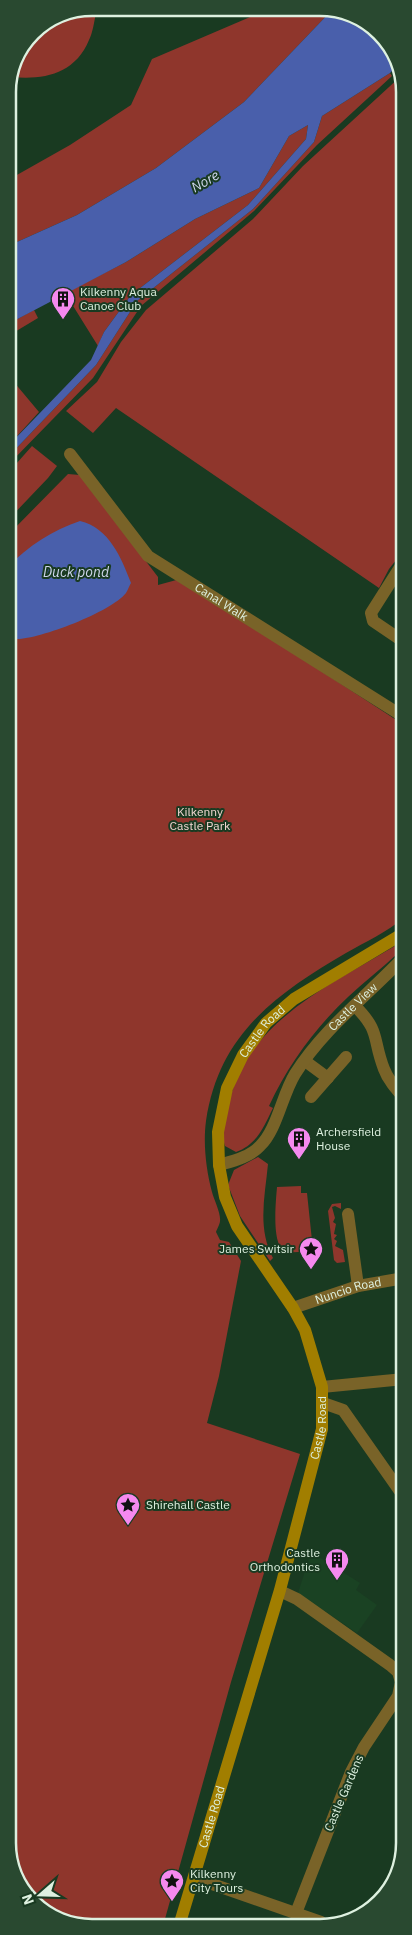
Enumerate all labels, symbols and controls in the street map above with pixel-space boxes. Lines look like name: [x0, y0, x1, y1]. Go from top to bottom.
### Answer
water label: Nore: [188, 166, 222, 196]
place label: Kilkenny Aqua Canoe Club: [80, 284, 157, 313]
building icon: Kilkenny Aqua Canoe Club: [50, 286, 76, 320]
water label: Duck pond: [43, 563, 110, 581]
street label: Canal Walk: [192, 579, 251, 624]
park label: Kilkenny Castle Park: [170, 804, 231, 833]
street label: Castle View: [325, 979, 380, 1034]
street label: Castle Road: [235, 1002, 288, 1060]
place label: Archersfield House: [316, 1124, 381, 1153]
building icon: Archersfield House: [286, 1126, 312, 1160]
place icon: James Switsir: [298, 1236, 324, 1270]
place label: James Switsir: [219, 1241, 295, 1256]
street label: Nuncio Road: [313, 1274, 382, 1307]
street label: Castle Road: [306, 1396, 329, 1461]
place icon: Shirehall Castle: [115, 1492, 141, 1526]
place label: Shirehall Castle: [146, 1497, 230, 1512]
place label: Castle Orthodontics: [250, 1545, 320, 1574]
building icon: Castle Orthodontics: [324, 1547, 350, 1581]
street label: Castle Gardens: [321, 1752, 366, 1833]
street label: Castle Road: [195, 1784, 228, 1850]
place label: Kilkenny City Tours: [190, 1866, 244, 1895]
place icon: Kilkenny City Tours: [159, 1868, 185, 1902]
north arrow: [15, 1870, 65, 1920]
text: N: [18, 1892, 38, 1907]

